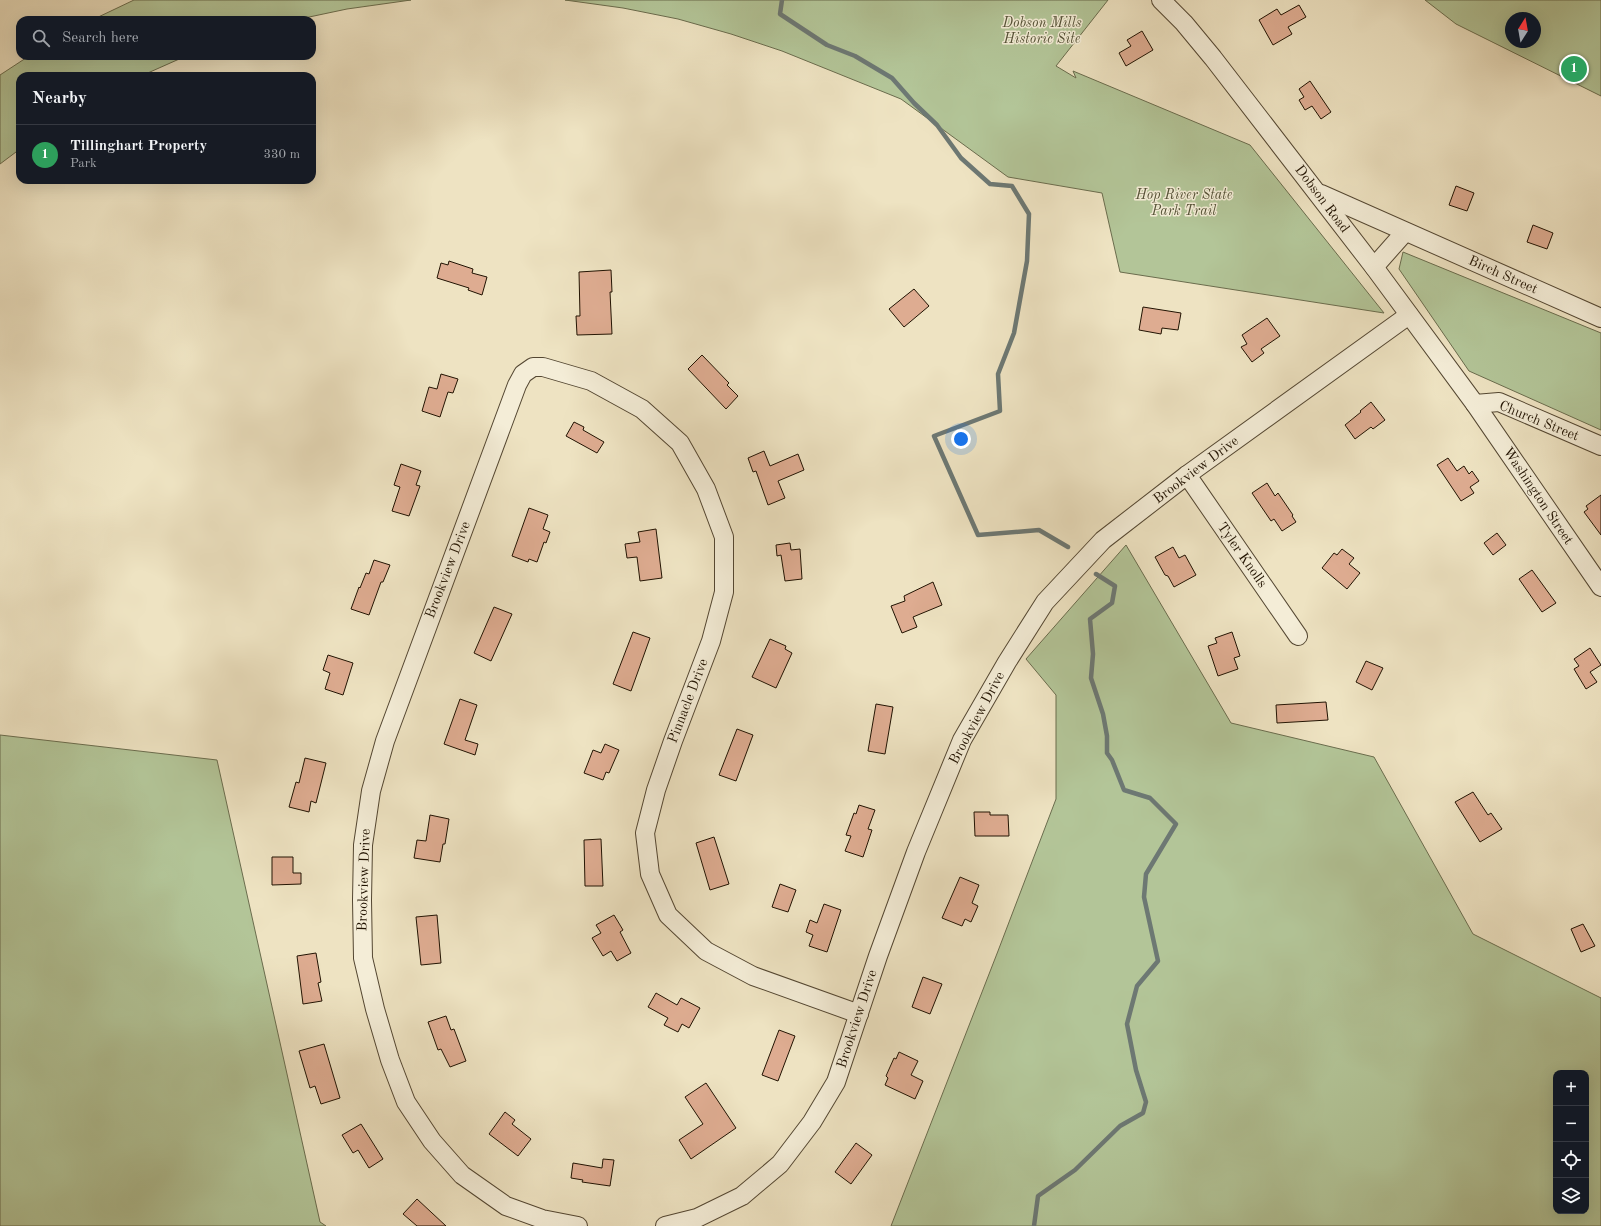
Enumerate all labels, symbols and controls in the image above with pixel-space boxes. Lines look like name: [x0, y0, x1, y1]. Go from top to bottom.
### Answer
north arrow: [1505, 12, 1541, 48]
search box: [16, 16, 316, 60]
park label: Dobson Mills Historic Site: [1001, 16, 1082, 46]
icon: search: [30, 27, 52, 49]
text: Search here: [62, 31, 139, 46]
pin: 1: [1561, 54, 1587, 84]
text: Nearby: [32, 90, 87, 107]
text: Tillinghart Property: [70, 139, 207, 154]
text: 1: [41, 148, 49, 161]
text: 330 m: [263, 148, 300, 161]
text: Park: [70, 157, 97, 170]
street label: Dobson Road: [1292, 163, 1352, 235]
park label: Hop River State Park Trail: [1134, 188, 1233, 218]
street label: Birch Street: [1466, 254, 1540, 296]
street label: Church Street: [1497, 399, 1581, 443]
your location: [951, 429, 971, 449]
street label: Brookview Drive: [1151, 434, 1241, 506]
street label: Washington Street: [1500, 445, 1576, 547]
street label: Brookview Drive: [423, 520, 473, 620]
street label: Tyler Knolls: [1214, 520, 1270, 590]
street label: Pinnacle Drive: [665, 657, 711, 745]
street label: Brookview Drive: [947, 669, 1007, 767]
street label: Brookview Drive: [355, 828, 373, 932]
street label: Brookview Drive: [834, 968, 880, 1070]
map controls: [1553, 1070, 1589, 1214]
button: +: [1553, 1070, 1589, 1106]
button: −: [1553, 1106, 1589, 1142]
button: locate: [1553, 1142, 1589, 1178]
button: layers: [1553, 1178, 1589, 1214]

